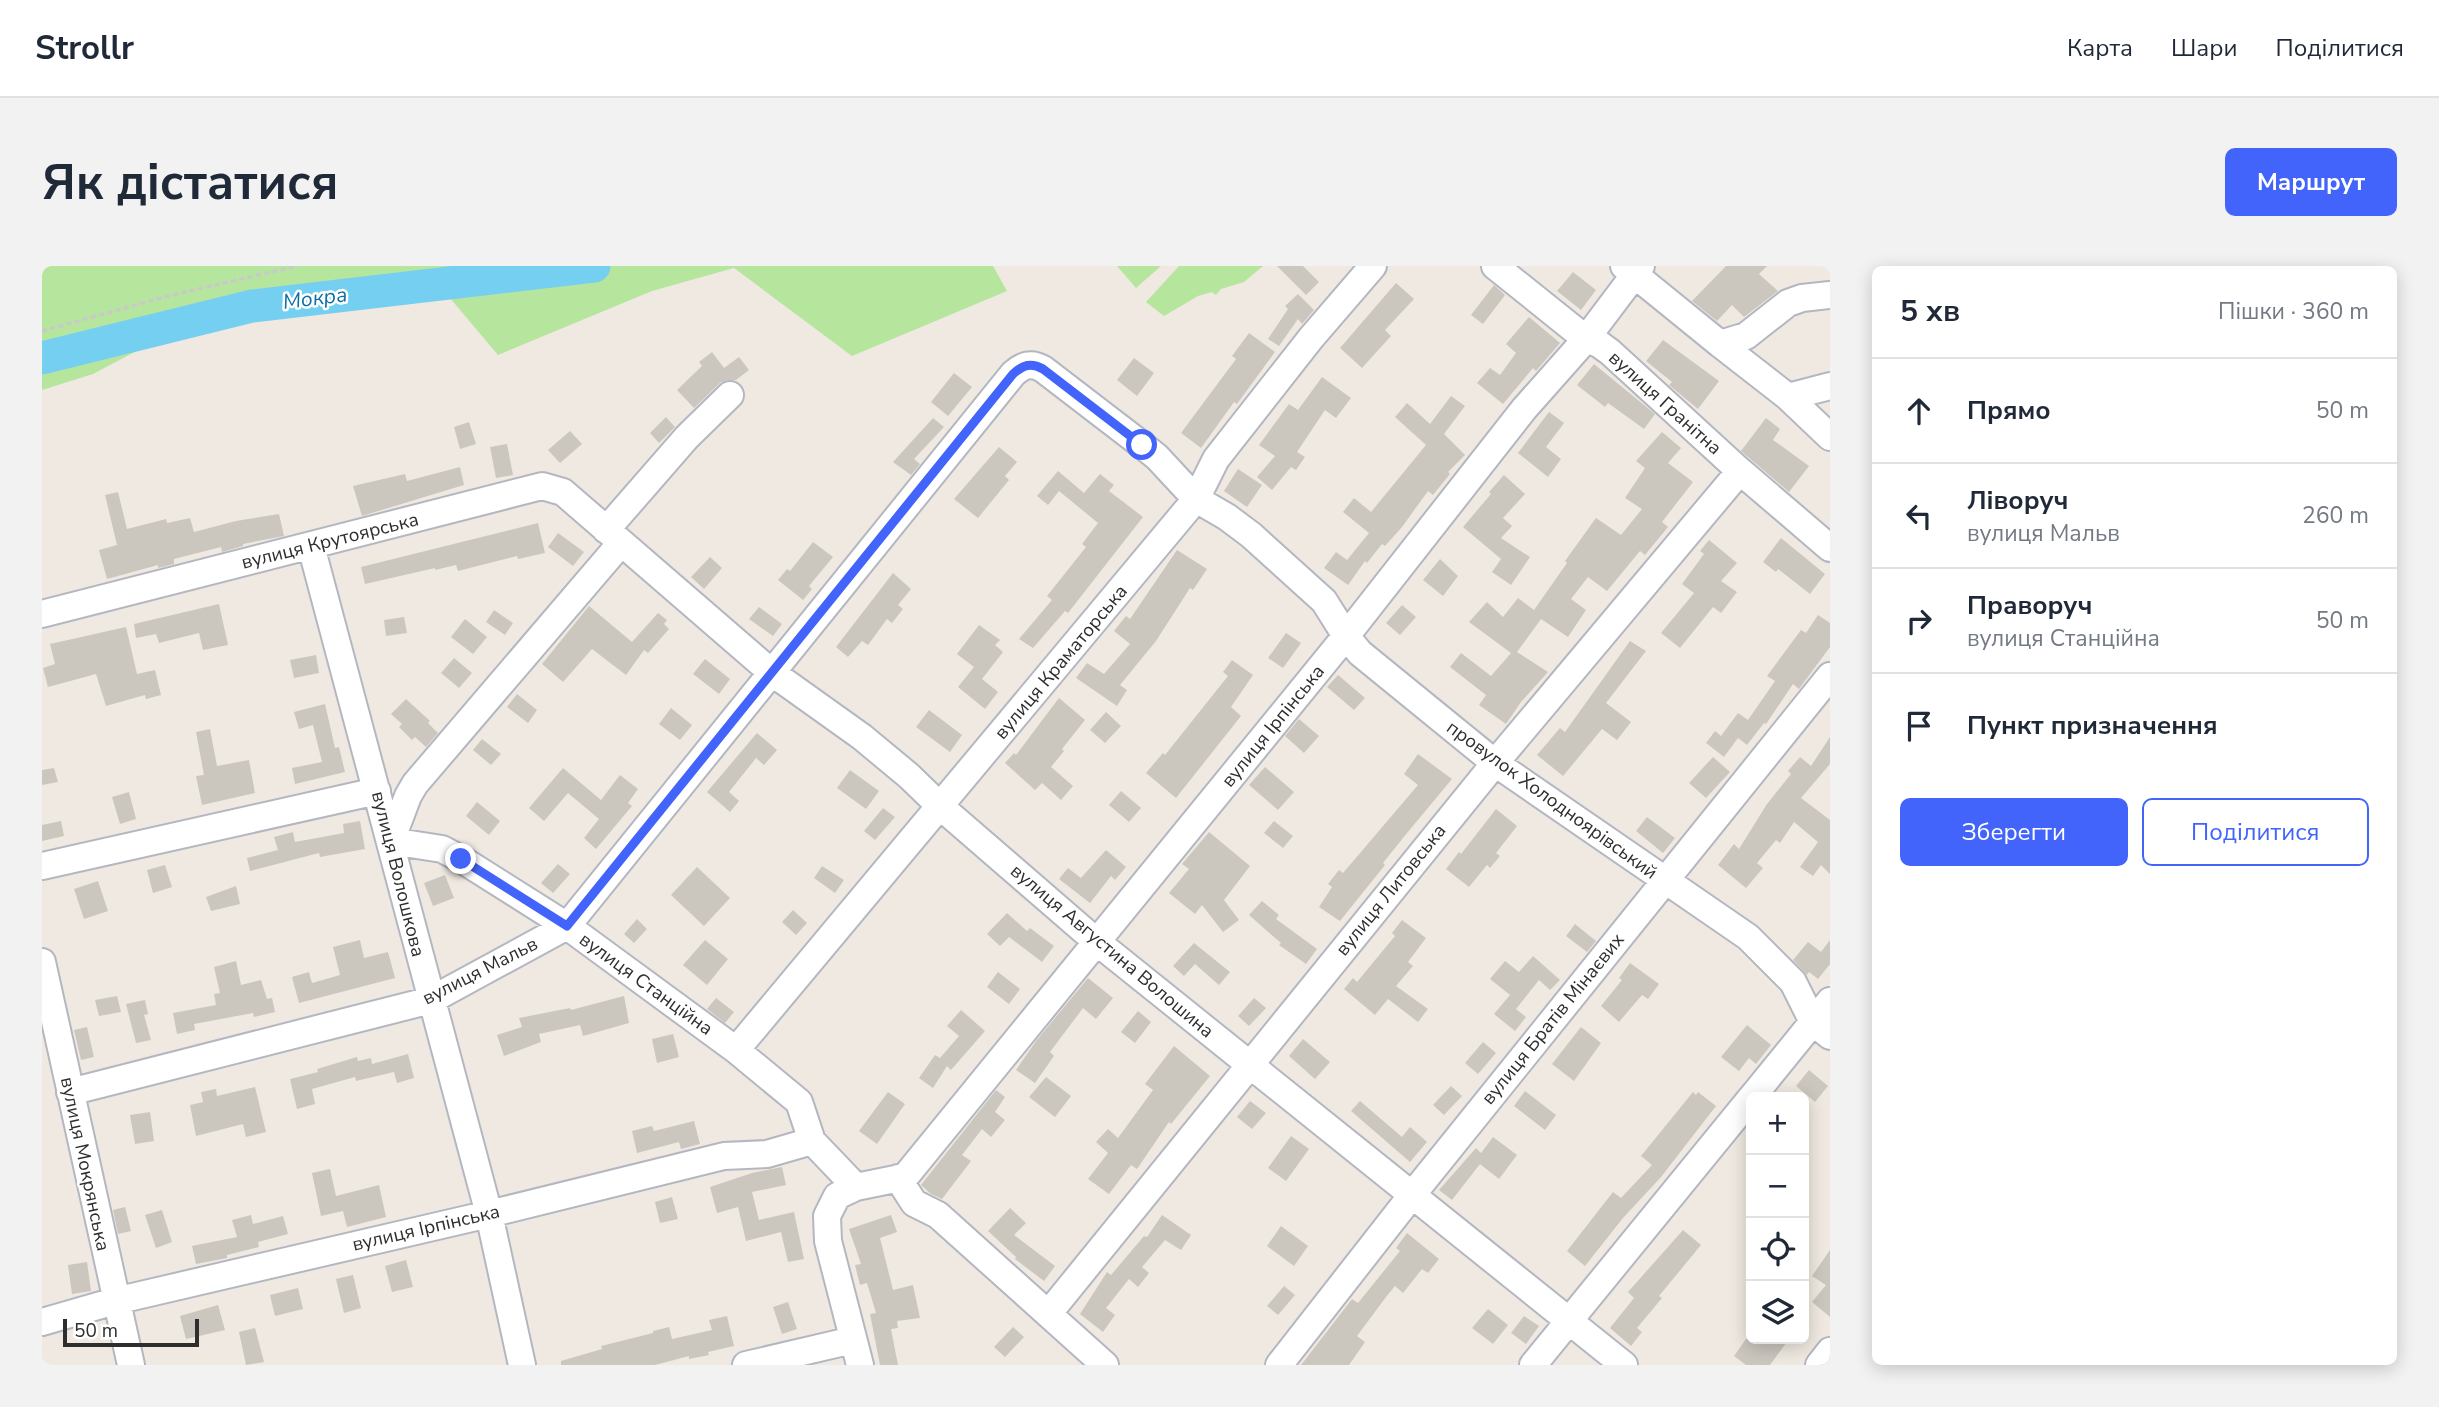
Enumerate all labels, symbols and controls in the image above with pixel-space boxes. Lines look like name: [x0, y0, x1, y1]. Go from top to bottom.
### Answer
text: Strollr: [35, 26, 134, 71]
text: Карта: [2067, 32, 2133, 64]
text: Шари: [2171, 32, 2238, 64]
text: Поділитися: [2276, 32, 2404, 64]
button: Маршрут: [2225, 148, 2397, 216]
text: Як дістатися: [42, 149, 338, 216]
water label: Мокра: [281, 280, 349, 316]
text: 5 хв: [1900, 291, 1960, 332]
text: Пішки · 360 m: [2218, 296, 2369, 327]
street label: вулиця Гранітна: [1603, 345, 1727, 461]
icon: ahead: [1900, 392, 1938, 430]
text: Прямо: [1967, 393, 2051, 428]
text: 50 m: [2316, 395, 2369, 426]
route start: [1126, 429, 1157, 460]
text: Ліворуч: [1967, 483, 2068, 518]
icon: left: [1900, 497, 1938, 535]
text: 260 m: [2302, 500, 2369, 531]
street label: вулиця Крутоярська: [239, 506, 421, 576]
text: вулиця Мальв: [1967, 518, 2120, 549]
street label: вулиця Краматорська: [989, 579, 1133, 745]
text: Праворуч: [1967, 588, 2092, 623]
icon: right: [1900, 602, 1938, 640]
text: 50 m: [2316, 605, 2369, 636]
text: вулиця Станційна: [1967, 623, 2160, 654]
street label: вулиця Ірпінська: [1215, 659, 1331, 793]
icon: arrive: [1900, 707, 1938, 745]
text: Пункт призначення: [1967, 708, 2218, 743]
street label: провулок Холодноярівський: [1441, 715, 1663, 885]
street label: вулиця Волошкова: [365, 788, 431, 960]
button: Зберегти: [1900, 798, 2128, 866]
button: Поділитися: [2142, 798, 2369, 866]
street label: вулиця Литовська: [1330, 819, 1452, 961]
route end: [445, 843, 476, 874]
street label: вулиця Августина Волошина: [1005, 858, 1219, 1044]
street label: вулиця Станційна: [574, 927, 718, 1041]
street label: вулиця Братів Мінаєвих: [1476, 928, 1630, 1110]
street label: вулиця Мальв: [418, 931, 542, 1011]
street label: вулиця Мокрянська: [54, 1075, 116, 1253]
map controls: [1746, 1092, 1809, 1344]
button: +: [1746, 1092, 1809, 1155]
button: −: [1746, 1155, 1809, 1218]
street label: вулиця Ірпінська: [350, 1198, 502, 1258]
button: locate: [1746, 1218, 1809, 1281]
button: layers: [1746, 1281, 1809, 1344]
scale bar: [63, 1316, 200, 1348]
text: 50 m: [74, 1318, 118, 1344]

